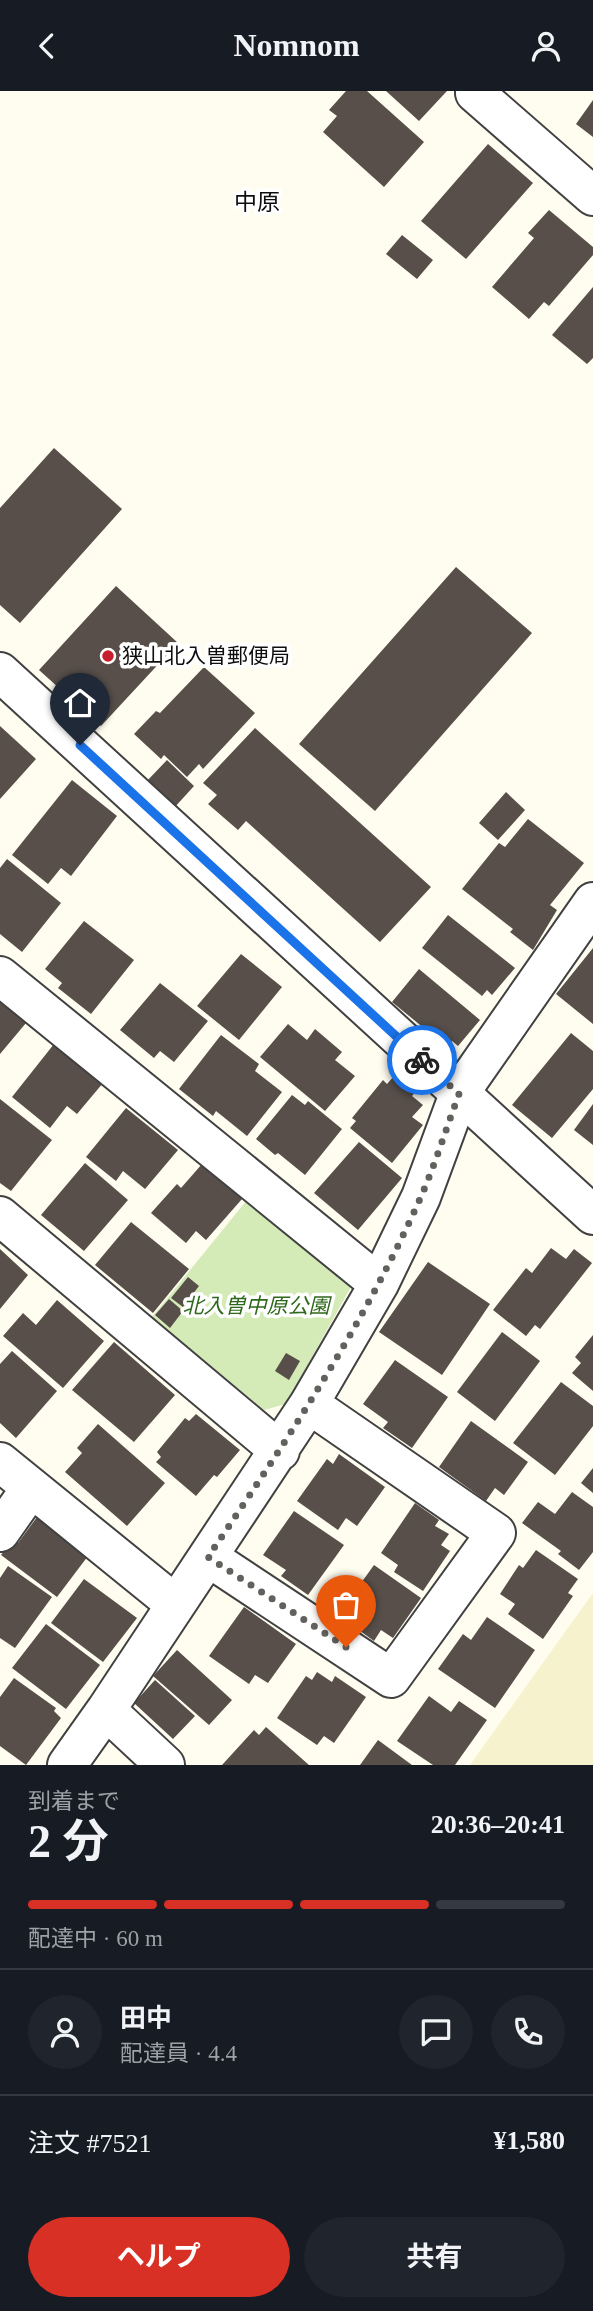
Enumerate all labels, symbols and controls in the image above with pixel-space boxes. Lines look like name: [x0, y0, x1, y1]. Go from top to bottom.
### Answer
icon: back: [28, 27, 66, 65]
text: Nomnom: [233, 27, 360, 63]
icon: person: [527, 27, 565, 65]
district label: 中原: [234, 190, 280, 215]
place label: 狭山北入曽郵便局: [122, 644, 290, 668]
marker: 狭山北入曽郵便局: [100, 648, 116, 664]
pin: [50, 673, 110, 745]
icon: home: [61, 684, 99, 722]
courier: [387, 1025, 457, 1095]
icon: bike: [403, 1041, 441, 1079]
park label: 北入曽中原公園: [183, 1294, 332, 1318]
pin: [316, 1575, 376, 1647]
icon: bag: [327, 1586, 365, 1624]
text: 到着まで: [28, 1789, 120, 1814]
text: 20:36–20:41: [431, 1810, 565, 1839]
text: 2 分: [28, 1816, 109, 1867]
text: 配達中 · 60 m: [28, 1926, 163, 1951]
button: person: [28, 1995, 102, 2069]
button: chat: [399, 1995, 473, 2069]
button: phone: [491, 1995, 565, 2069]
text: 田中: [120, 2004, 172, 2033]
text: 配達員 · 4.4: [120, 2041, 237, 2066]
text: ¥1,580: [494, 2126, 565, 2155]
text: 注文 #7521: [28, 2129, 152, 2158]
button: ヘルプ: [28, 2217, 290, 2297]
button: 共有: [304, 2217, 565, 2297]

